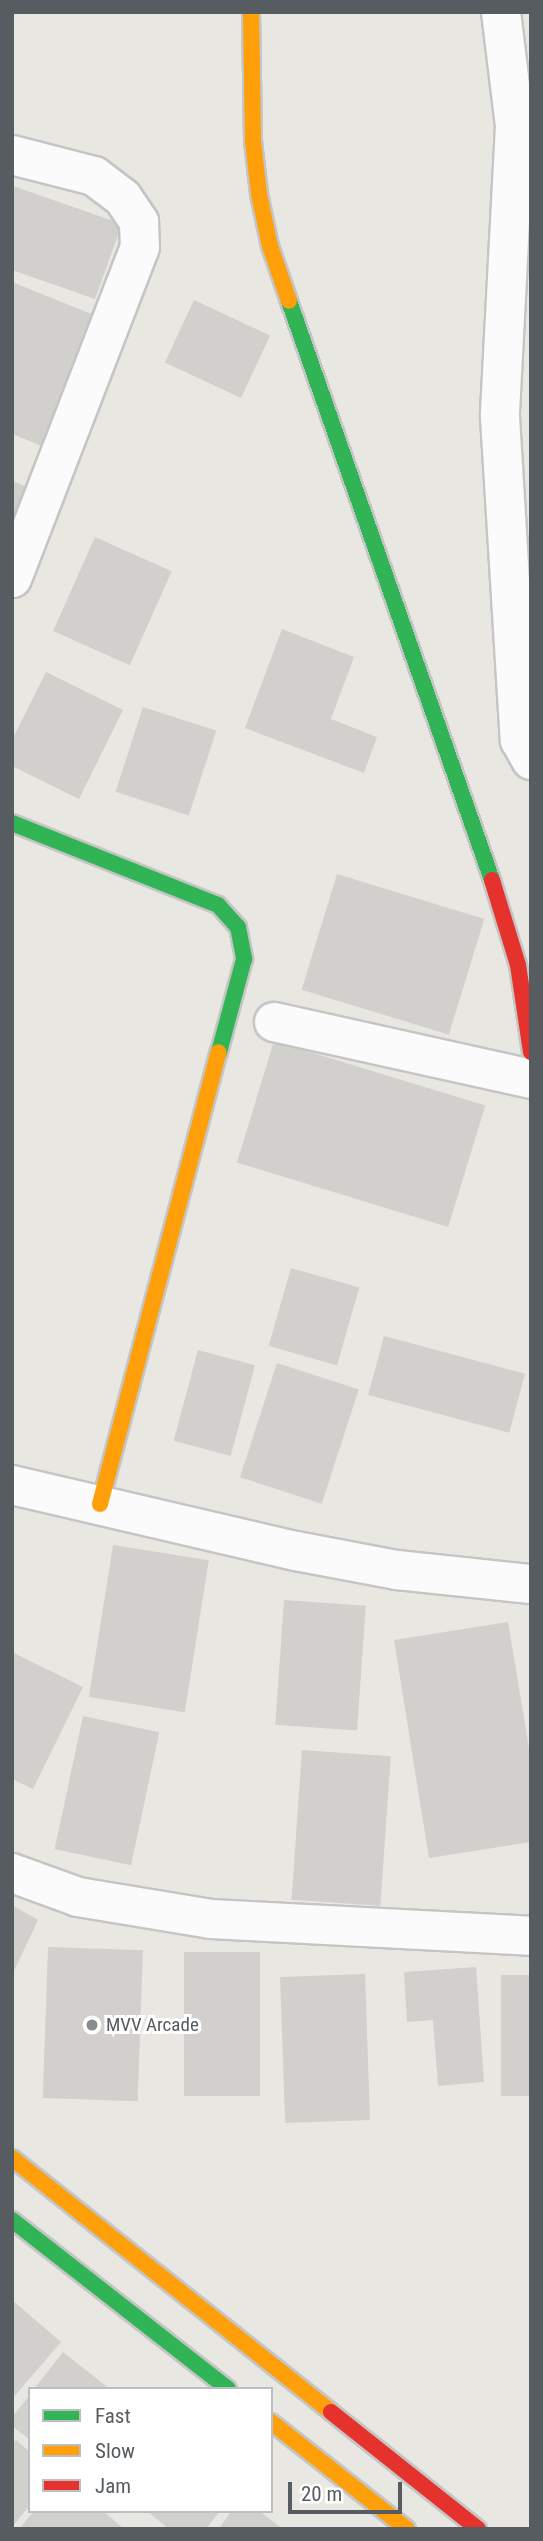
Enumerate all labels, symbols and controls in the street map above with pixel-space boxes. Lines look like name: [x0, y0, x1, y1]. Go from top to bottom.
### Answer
place label: MVV Arcade: [106, 2014, 199, 2036]
marker: MVV Arcade: [84, 2017, 100, 2033]
legend: [28, 2387, 273, 2513]
text: Fast: [95, 2404, 131, 2428]
text: Slow: [95, 2439, 135, 2463]
scale bar: [291, 2468, 405, 2512]
text: Jam: [95, 2474, 131, 2498]
text: 20 m: [301, 2482, 342, 2506]

